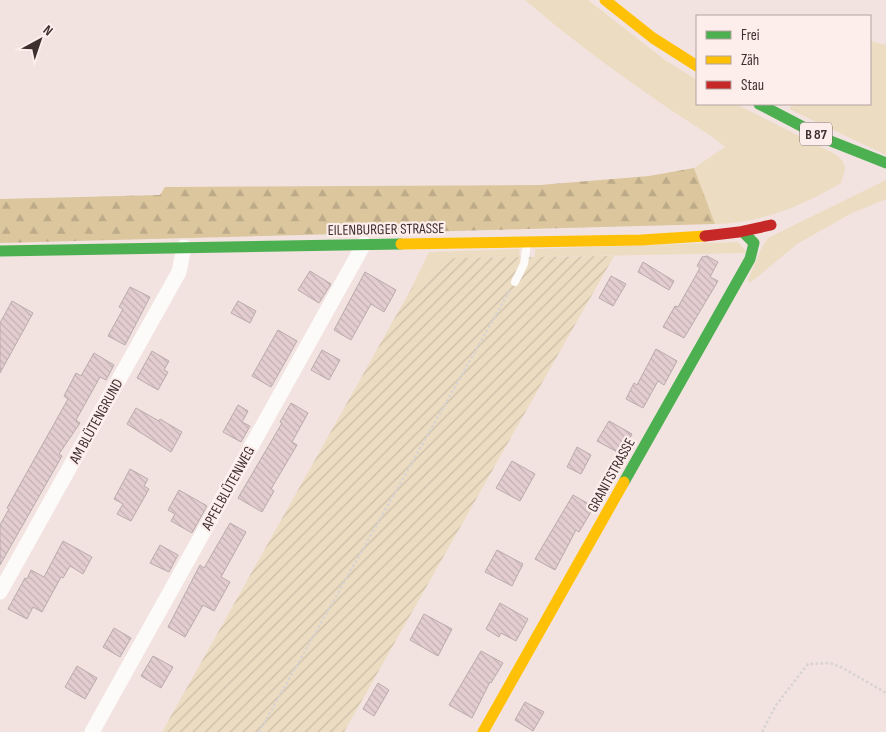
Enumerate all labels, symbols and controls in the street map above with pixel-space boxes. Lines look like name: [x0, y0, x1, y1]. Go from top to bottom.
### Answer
north arrow: [15, 15, 65, 65]
legend: [696, 15, 871, 105]
text: N: [40, 22, 56, 39]
text: Frei: [741, 26, 760, 45]
text: Zäh: [741, 51, 759, 70]
text: Stau: [741, 76, 764, 95]
road number: B 87: [800, 122, 832, 146]
street label: EILENBURGER STRASSE: [327, 219, 445, 240]
street label: AM BLÜTENGRUND: [65, 376, 128, 468]
street label: GRANITSTRASSE: [583, 435, 640, 516]
street label: APFELBLÜTENWEG: [197, 443, 259, 534]

